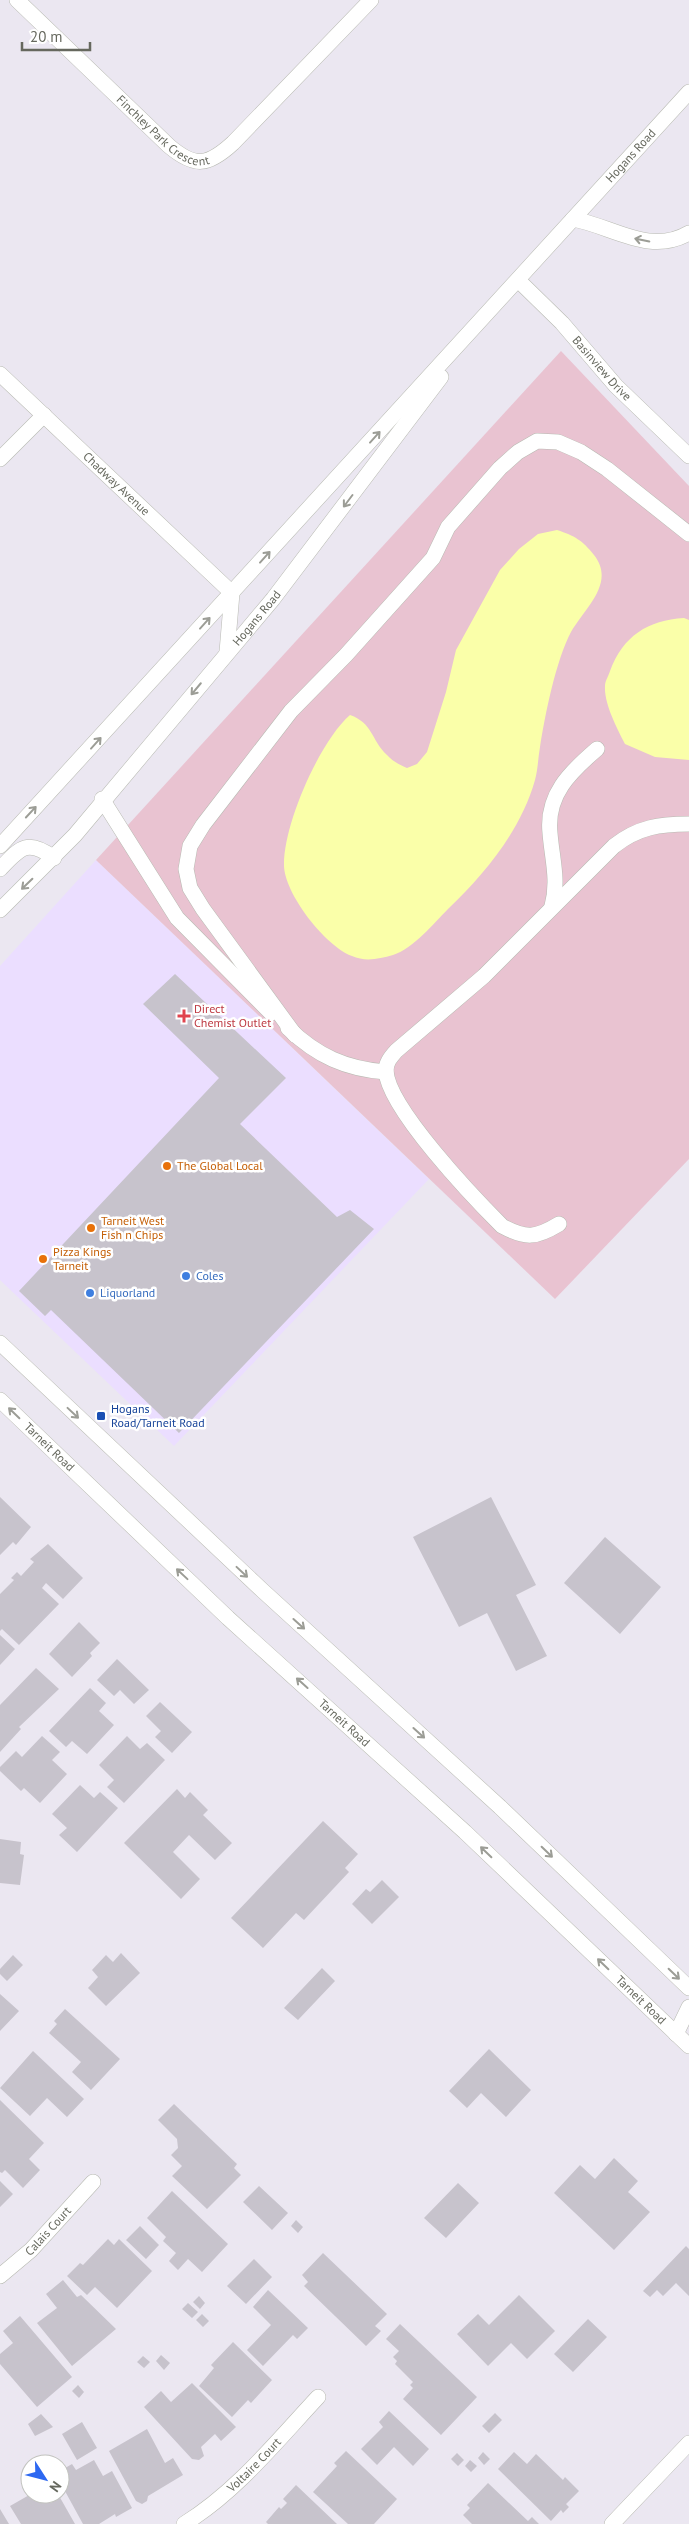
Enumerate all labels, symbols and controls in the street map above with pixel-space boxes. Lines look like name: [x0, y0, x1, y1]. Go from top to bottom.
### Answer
scale bar: [22, 20, 90, 52]
text: 20 m: [30, 27, 63, 46]
street label: Finchley Park Crescent: [114, 92, 211, 169]
street label: Hogans Road: [602, 126, 659, 185]
one-way arrow: [635, 235, 651, 244]
street label: Basinview Drive: [570, 333, 635, 404]
one-way arrow: [369, 431, 381, 444]
street label: Chadway Avenue: [80, 448, 153, 518]
one-way arrow: [342, 494, 353, 507]
one-way arrow: [259, 551, 271, 564]
street label: Hogans Road: [229, 587, 284, 648]
one-way arrow: [199, 616, 211, 629]
one-way arrow: [190, 682, 201, 695]
one-way arrow: [90, 736, 102, 749]
one-way arrow: [25, 806, 37, 819]
one-way arrow: [21, 878, 33, 890]
place label: Direct Chemist Outlet: [194, 1001, 271, 1030]
marker: Direct Chemist Outlet: [178, 1010, 190, 1022]
place label: The Global Local: [177, 1158, 263, 1173]
marker: The Global Local: [161, 1160, 173, 1172]
place label: Tarneit West Fish n Chips: [101, 1213, 164, 1242]
marker: Tarneit West Fish n Chips: [85, 1222, 97, 1234]
place label: Pizza Kings Tarneit: [53, 1244, 111, 1273]
marker: Pizza Kings Tarneit: [37, 1253, 49, 1265]
place label: Coles: [196, 1268, 224, 1283]
marker: Coles: [180, 1270, 192, 1282]
place label: Liquorland: [100, 1285, 155, 1300]
marker: Liquorland: [84, 1287, 96, 1299]
place label: Hogans Road/Tarneit Road: [111, 1401, 205, 1430]
one-way arrow: [7, 1407, 20, 1419]
one-way arrow: [67, 1407, 80, 1419]
marker: Hogans Road/Tarneit Road: [95, 1410, 107, 1422]
street label: Tarneit Road: [21, 1419, 78, 1474]
one-way arrow: [236, 1566, 249, 1578]
one-way arrow: [175, 1568, 188, 1580]
one-way arrow: [292, 1618, 305, 1630]
one-way arrow: [295, 1678, 308, 1689]
street label: Tarneit Road: [316, 1696, 373, 1750]
one-way arrow: [413, 1727, 425, 1739]
one-way arrow: [479, 1846, 492, 1858]
one-way arrow: [541, 1846, 554, 1858]
one-way arrow: [597, 1958, 610, 1970]
one-way arrow: [667, 1968, 680, 1980]
street label: Tarneit Road: [613, 1972, 670, 2027]
street label: Calais Court: [22, 2203, 74, 2259]
street label: Voltaire Court: [223, 2434, 284, 2496]
north arrow: [20, 2454, 70, 2504]
text: N: [46, 2478, 66, 2496]

